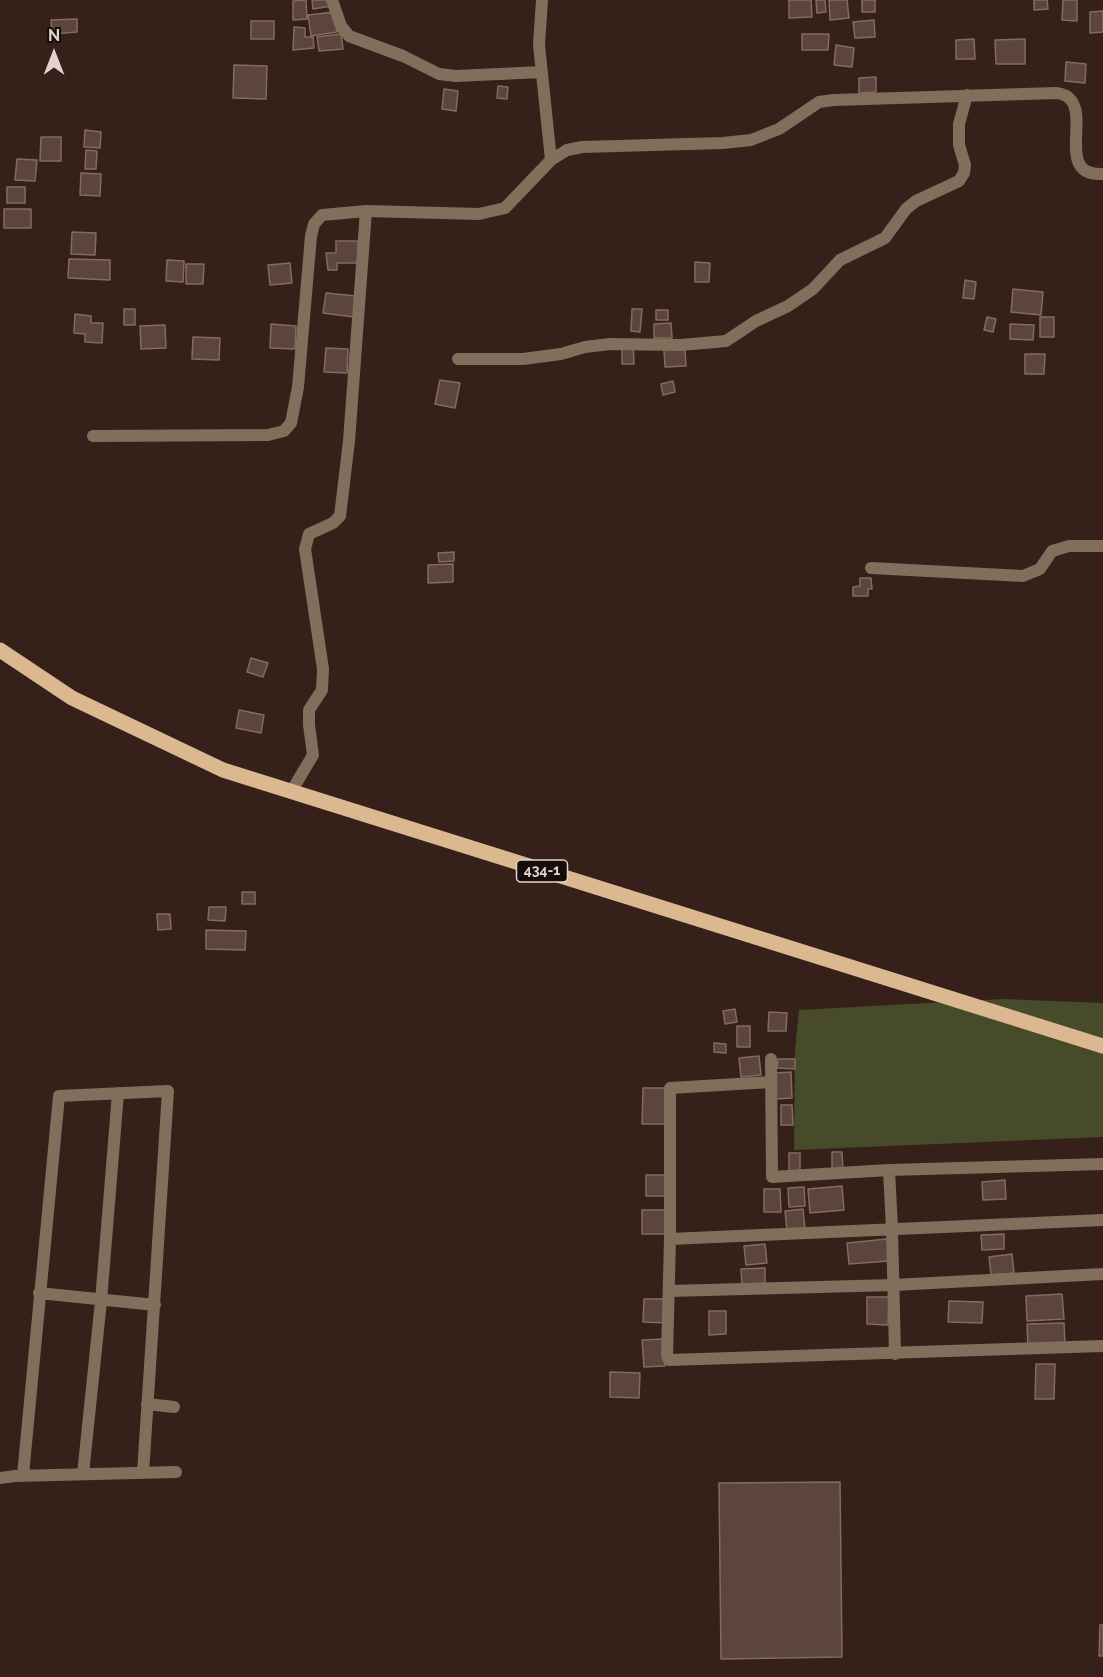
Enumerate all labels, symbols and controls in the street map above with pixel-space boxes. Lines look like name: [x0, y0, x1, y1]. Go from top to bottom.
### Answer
north arrow: [24, 24, 84, 84]
text: N: [48, 26, 60, 45]
road number: 434-1: [516, 860, 568, 882]

